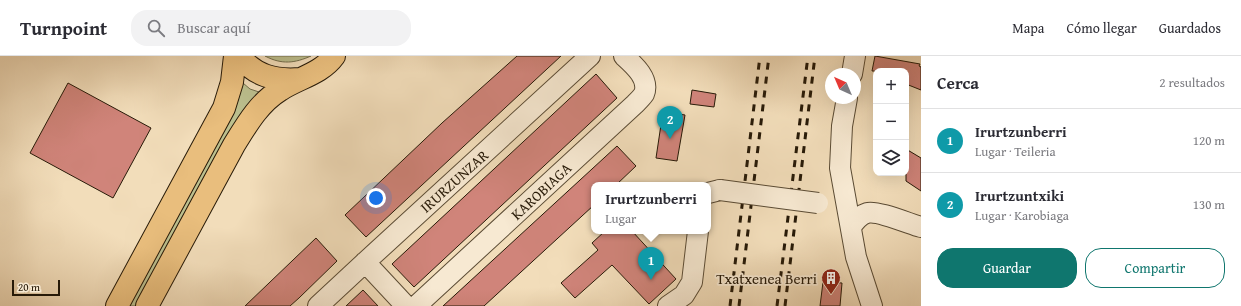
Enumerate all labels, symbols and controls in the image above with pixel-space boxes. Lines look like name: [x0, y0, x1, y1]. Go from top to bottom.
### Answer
search box: [131, 10, 411, 46]
text: Turnpoint: [20, 14, 107, 42]
icon: search: [145, 17, 167, 39]
text: Buscar aquí: [177, 17, 250, 38]
text: Mapa: [1012, 18, 1044, 38]
text: Cómo llegar: [1066, 18, 1137, 38]
text: Guardados: [1159, 18, 1221, 38]
north arrow: [825, 68, 861, 104]
map controls: [873, 68, 909, 176]
button: +: [873, 68, 909, 104]
text: Cerca: [937, 70, 979, 95]
text: 2 resultados: [1159, 73, 1225, 92]
button: −: [873, 104, 909, 140]
pin: 2: [657, 106, 683, 139]
text: Irurtzunberri: [975, 121, 1067, 142]
text: 1: [947, 131, 953, 150]
text: 120 m: [1193, 131, 1225, 150]
button: layers: [873, 140, 909, 176]
text: Lugar · Teileria: [975, 142, 1056, 161]
street label: IRURZUNZAR: [415, 144, 493, 217]
street label: KAROBIAGA: [506, 158, 576, 224]
popup: [591, 182, 711, 234]
text: Irurtzuntxiki: [975, 185, 1064, 206]
your location: [366, 188, 386, 208]
text: Irurtzunberri: [605, 188, 697, 209]
text: 2: [947, 195, 953, 214]
text: 130 m: [1193, 195, 1225, 214]
text: Lugar · Karobiaga: [975, 206, 1069, 225]
text: Lugar: [605, 209, 636, 228]
pin: 1: [638, 247, 664, 280]
button: Guardar: [937, 248, 1077, 288]
button: Compartir: [1085, 248, 1225, 288]
building icon: Txatxenea Berri: [820, 267, 842, 295]
place label: Txatxenea Berri: [716, 268, 817, 289]
scale bar: [12, 278, 60, 297]
text: 20 m: [18, 279, 40, 295]

